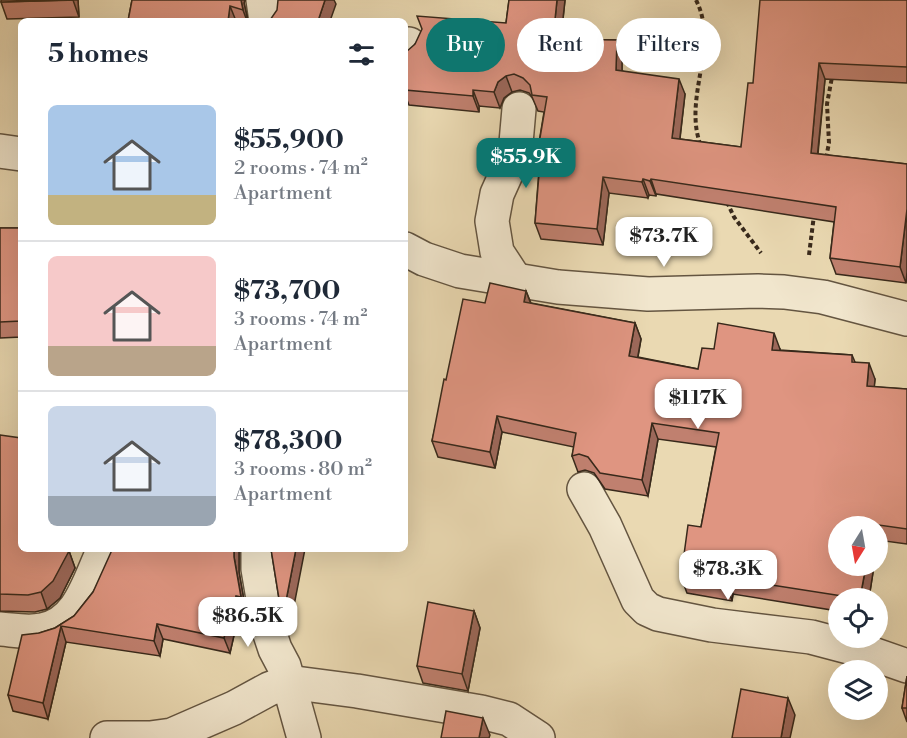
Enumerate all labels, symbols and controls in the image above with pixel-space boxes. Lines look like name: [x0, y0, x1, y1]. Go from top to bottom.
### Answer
chip: Buy: [426, 18, 505, 72]
chip: Rent: [517, 18, 604, 72]
chip: Filters: [616, 18, 721, 72]
text: 5 homes: [48, 38, 148, 70]
icon: filters: [345, 38, 378, 71]
text: $55,900: [234, 124, 344, 156]
icon: home: [96, 129, 168, 201]
pin: $55.9K: [477, 138, 575, 189]
text: $55.9K: [491, 145, 561, 170]
text: 2 rooms · 74 m²: [234, 156, 368, 181]
text: Apartment: [234, 181, 332, 206]
pin: $73.7K: [615, 217, 713, 268]
text: $73.7K: [630, 224, 698, 249]
text: $73,700: [234, 275, 340, 307]
icon: home: [96, 280, 168, 352]
text: 3 rooms · 74 m²: [234, 307, 367, 332]
text: Apartment: [234, 332, 332, 357]
pin: $117K: [656, 379, 740, 430]
text: $117K: [669, 386, 727, 411]
text: $78,300: [234, 425, 342, 457]
icon: home: [96, 430, 168, 502]
text: 3 rooms · 80 m²: [234, 457, 372, 482]
text: Apartment: [234, 482, 332, 507]
north arrow: [828, 516, 888, 576]
map controls: [828, 516, 888, 720]
pin: $78.3K: [679, 550, 777, 601]
text: $78.3K: [693, 557, 763, 582]
button: locate: [828, 588, 888, 648]
pin: $86.5K: [199, 597, 297, 648]
text: $86.5K: [212, 604, 284, 629]
button: layers: [828, 660, 888, 720]

